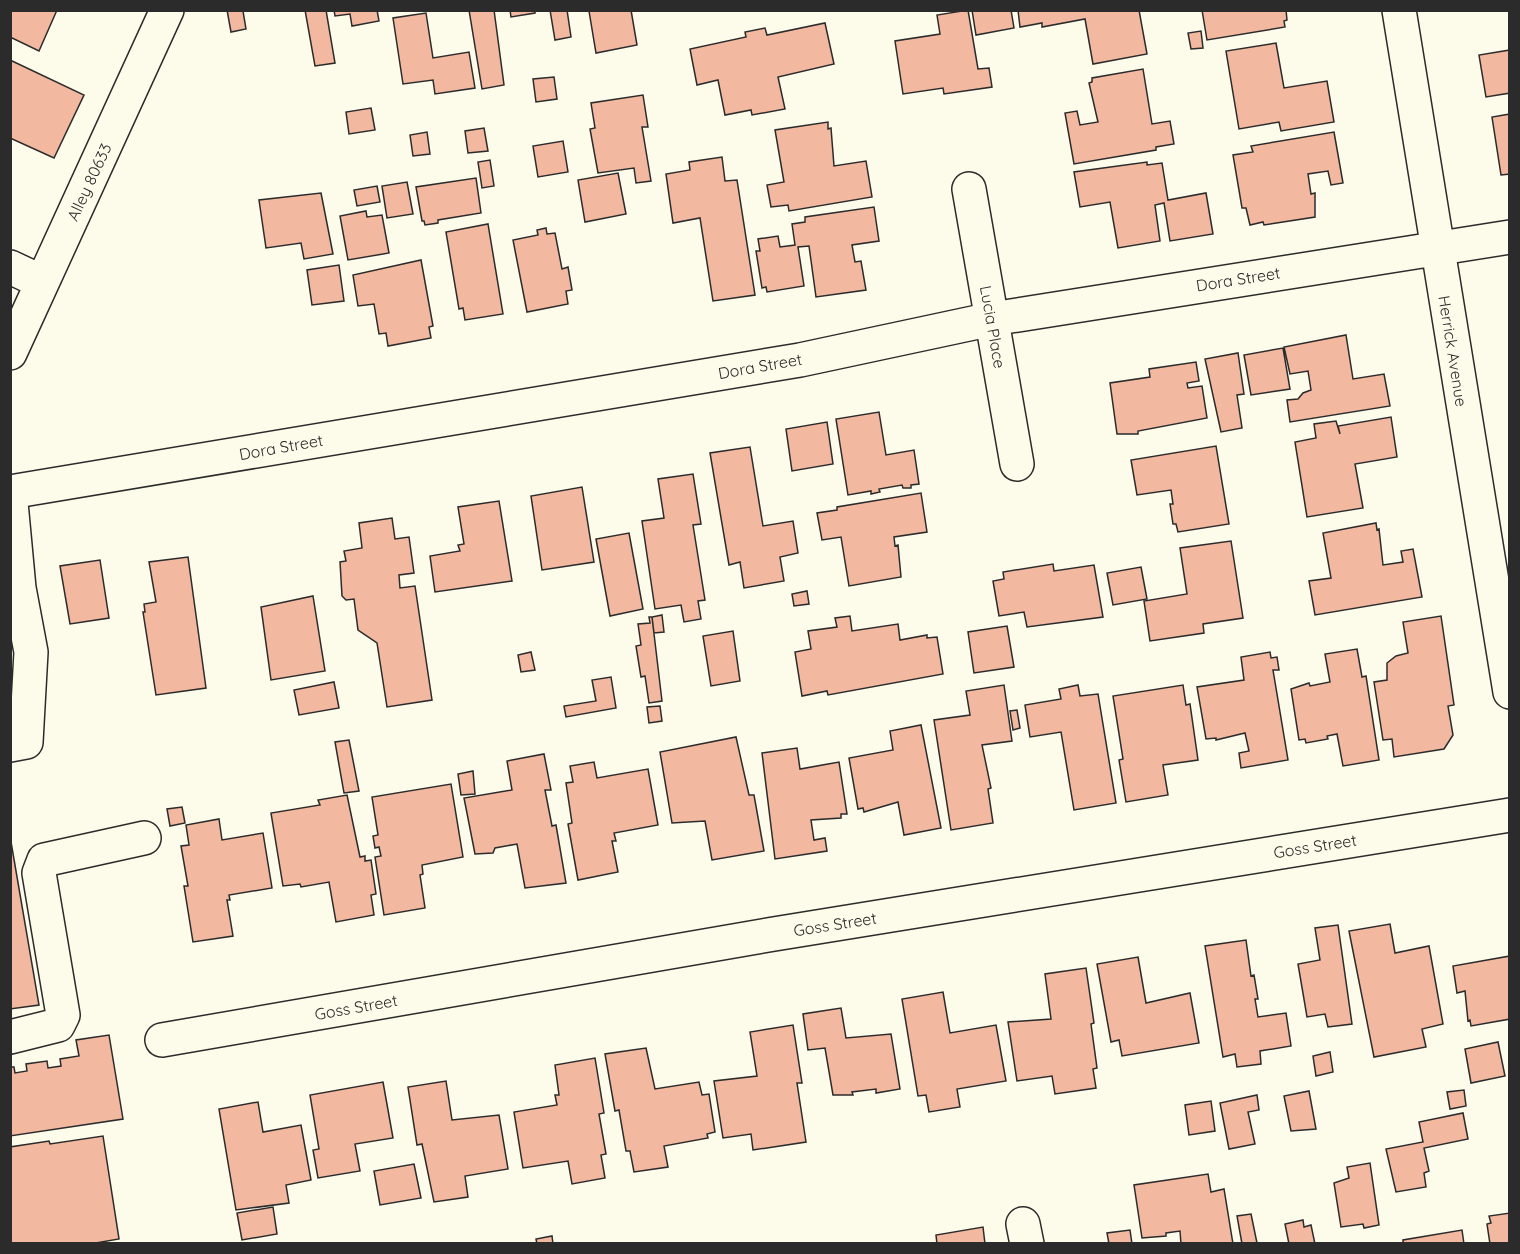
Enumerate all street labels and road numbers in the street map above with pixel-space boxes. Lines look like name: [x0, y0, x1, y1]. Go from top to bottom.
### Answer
street label: Alley 80633: [62, 140, 116, 224]
street label: Dora Street: [1194, 262, 1282, 296]
street label: Lucia Place: [976, 284, 1010, 370]
street label: Herrick Avenue: [1434, 294, 1472, 408]
street label: Dora Street: [716, 349, 804, 383]
street label: Dora Street: [237, 430, 325, 464]
street label: Goss Street: [1272, 830, 1358, 862]
street label: Goss Street: [792, 908, 878, 940]
street label: Goss Street: [313, 990, 399, 1024]

